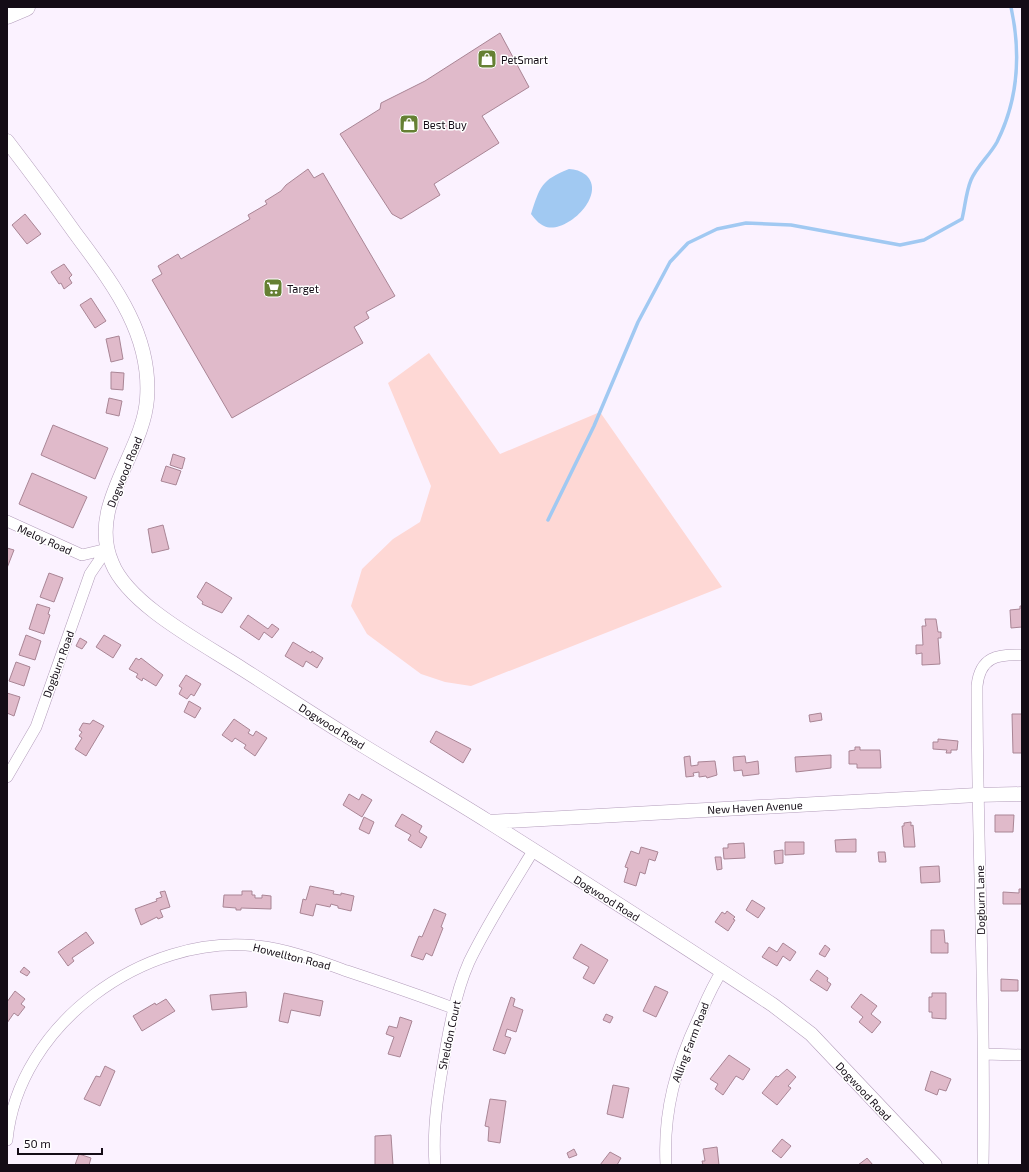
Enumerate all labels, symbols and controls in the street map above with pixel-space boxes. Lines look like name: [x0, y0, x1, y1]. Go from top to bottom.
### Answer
shop icon: PetSmart: [476, 48, 498, 70]
place label: PetSmart: [501, 53, 548, 66]
shop icon: Best Buy: [398, 113, 420, 135]
place label: Best Buy: [423, 118, 467, 131]
supermarket icon: Target: [262, 277, 284, 299]
place label: Target: [287, 282, 319, 295]
street label: Dogwood Road: [104, 435, 144, 509]
street label: Meloy Road: [16, 521, 74, 557]
street label: Dogburn Road: [40, 628, 76, 700]
street label: Dogwood Road: [297, 701, 367, 751]
street label: New Haven Avenue: [707, 798, 803, 816]
street label: Dogburn Lane: [973, 865, 987, 935]
street label: Dogwood Road: [572, 873, 642, 923]
street label: Howellton Road: [252, 940, 332, 972]
street label: Sheldon Court: [435, 999, 463, 1071]
street label: Alling Farm Road: [669, 1000, 711, 1084]
street label: Dogwood Road: [834, 1059, 894, 1123]
scale bar: [18, 1130, 102, 1156]
text: 50 m: [24, 1136, 51, 1150]

